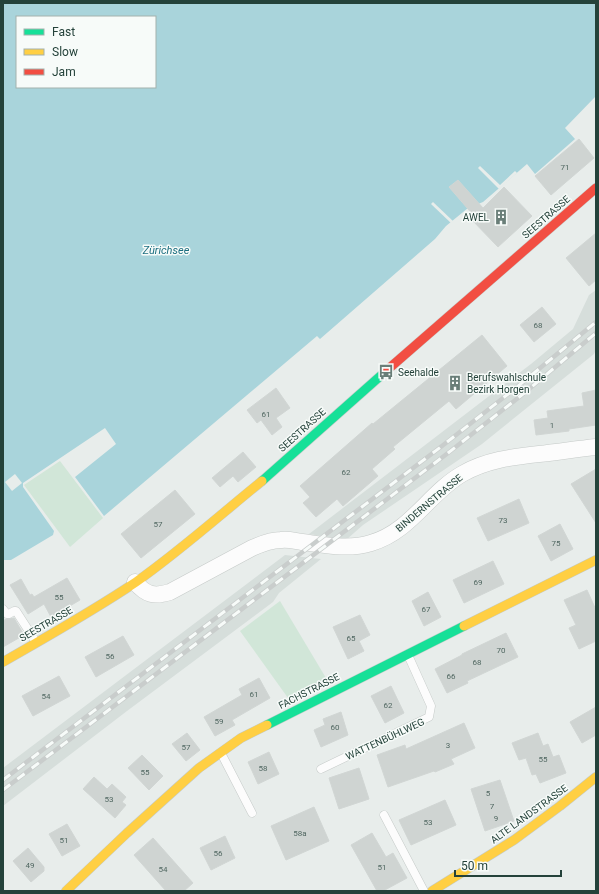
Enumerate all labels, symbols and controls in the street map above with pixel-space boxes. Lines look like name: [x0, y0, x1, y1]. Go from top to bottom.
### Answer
legend: [16, 16, 156, 88]
text: Fast: [52, 25, 75, 39]
text: Slow: [52, 45, 78, 59]
text: Jam: [52, 65, 76, 79]
house number: 71: [561, 163, 570, 172]
street label: SEESTRASSE: [520, 193, 572, 241]
building icon: AWEL: [492, 208, 510, 226]
place label: AWEL: [463, 212, 490, 223]
water label: Zürichsee: [142, 244, 190, 257]
house number: 68: [534, 321, 543, 330]
bus stop icon: Seehalde: [377, 363, 395, 381]
place label: Seehalde: [398, 367, 439, 378]
place label: Berufswahlschule Bezirk Horgen: [467, 372, 546, 395]
building icon: Berufswahlschule Bezirk Horgen: [446, 374, 464, 392]
street label: SEESTRASSE: [276, 406, 328, 454]
house number: 61: [262, 410, 271, 419]
house number: 1: [550, 421, 554, 430]
house number: 62: [342, 468, 351, 477]
street label: BINDERNSTRASSE: [393, 472, 465, 534]
house number: 73: [499, 516, 508, 525]
house number: 57: [154, 520, 163, 529]
house number: 75: [552, 539, 561, 548]
house number: 69: [474, 578, 483, 587]
house number: 55: [55, 593, 64, 602]
street label: SEESTRASSE: [18, 604, 75, 644]
house number: 67: [422, 605, 431, 614]
house number: 65: [347, 634, 356, 643]
house number: 70: [497, 646, 506, 655]
house number: 56: [106, 652, 115, 661]
house number: 68: [473, 658, 482, 667]
street label: FACHSTRASSE: [277, 671, 342, 711]
house number: 66: [447, 672, 456, 681]
house number: 61: [250, 690, 259, 699]
house number: 54: [42, 692, 51, 701]
house number: 62: [384, 701, 393, 710]
street label: WATTENBÜHLWEG: [344, 715, 426, 762]
house number: 59: [215, 717, 224, 726]
house number: 60: [331, 723, 340, 732]
house number: 3: [446, 741, 450, 750]
house number: 57: [182, 743, 191, 752]
house number: 55: [539, 755, 548, 764]
house number: 58: [259, 764, 268, 773]
house number: 55: [141, 768, 150, 777]
street label: ALTE LANDSTRASSE: [488, 782, 570, 846]
house number: 5: [486, 789, 491, 798]
house number: 53: [105, 795, 114, 804]
house number: 7: [490, 802, 495, 811]
house number: 9: [494, 814, 498, 823]
house number: 53: [424, 818, 433, 827]
house number: 58a: [293, 829, 307, 838]
house number: 51: [60, 836, 69, 845]
house number: 56: [214, 849, 223, 858]
scale bar: [455, 852, 561, 878]
text: 50 m: [461, 859, 488, 873]
house number: 49: [26, 861, 35, 870]
house number: 51: [378, 863, 387, 872]
house number: 54: [159, 865, 168, 874]

